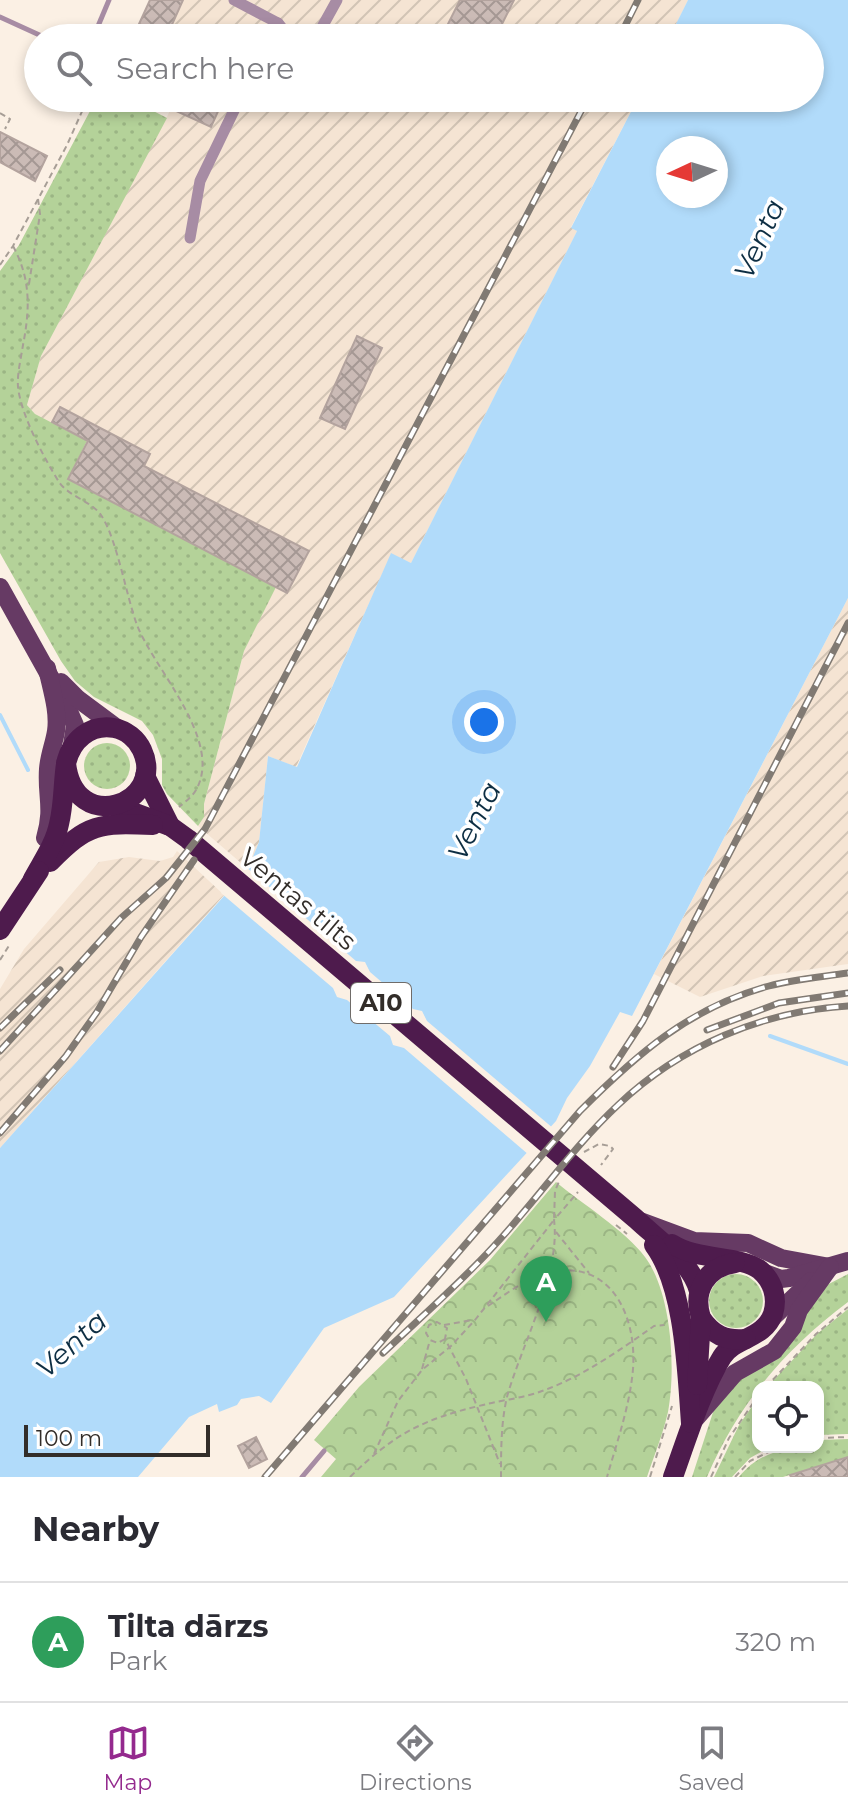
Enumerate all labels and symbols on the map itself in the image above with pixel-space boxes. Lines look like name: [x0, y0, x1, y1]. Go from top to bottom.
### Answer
north arrow: [656, 136, 728, 208]
water label: Venta: [726, 194, 792, 284]
your location: [464, 702, 504, 742]
water label: Venta: [440, 776, 508, 866]
street label: Ventas tilts: [233, 841, 363, 957]
road number: A10: [351, 983, 411, 1023]
pin: A: [520, 1256, 572, 1322]
water label: Venta: [29, 1303, 113, 1385]
scale bar: [24, 1421, 210, 1457]

